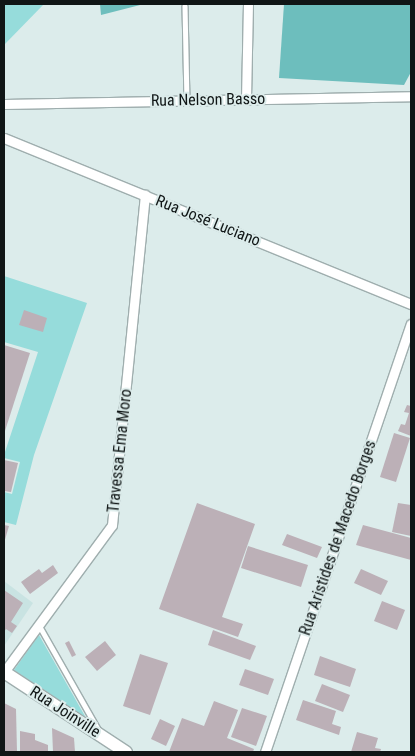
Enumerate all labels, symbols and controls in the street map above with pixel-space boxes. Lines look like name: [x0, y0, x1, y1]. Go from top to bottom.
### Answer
street label: Rua Nelson Basso: [151, 89, 265, 111]
street label: Rua José Luciano: [153, 191, 263, 251]
street label: Travessa Ema Moro: [104, 388, 136, 514]
street label: Rua Aristides de Macedo Borges: [296, 438, 380, 638]
street label: Rua Joinville: [26, 682, 104, 742]

